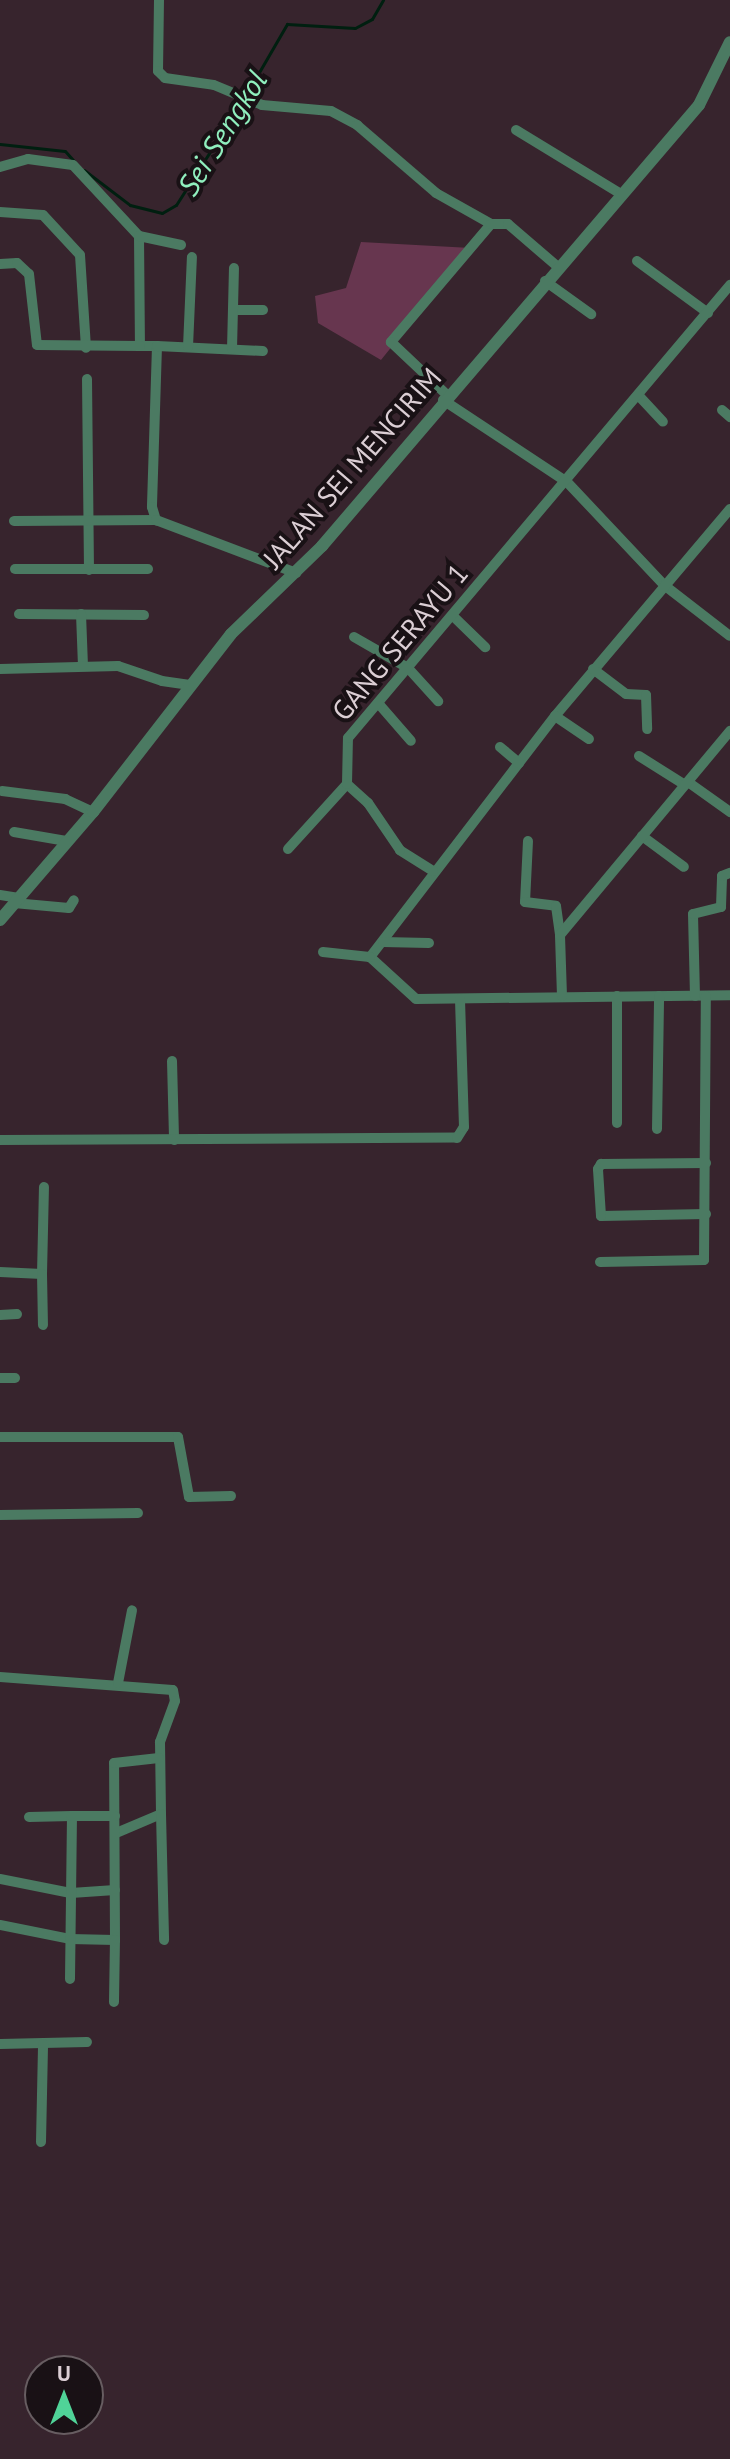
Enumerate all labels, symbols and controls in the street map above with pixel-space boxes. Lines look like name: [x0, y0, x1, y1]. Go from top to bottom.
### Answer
water label: Sei Sengkol: [170, 64, 274, 202]
street label: JALAN SEI MENCIRIM: [256, 361, 448, 575]
street label: GANG SERAYU 1: [325, 557, 475, 727]
north arrow: [24, 2355, 104, 2435]
text: U: [57, 2359, 71, 2387]

